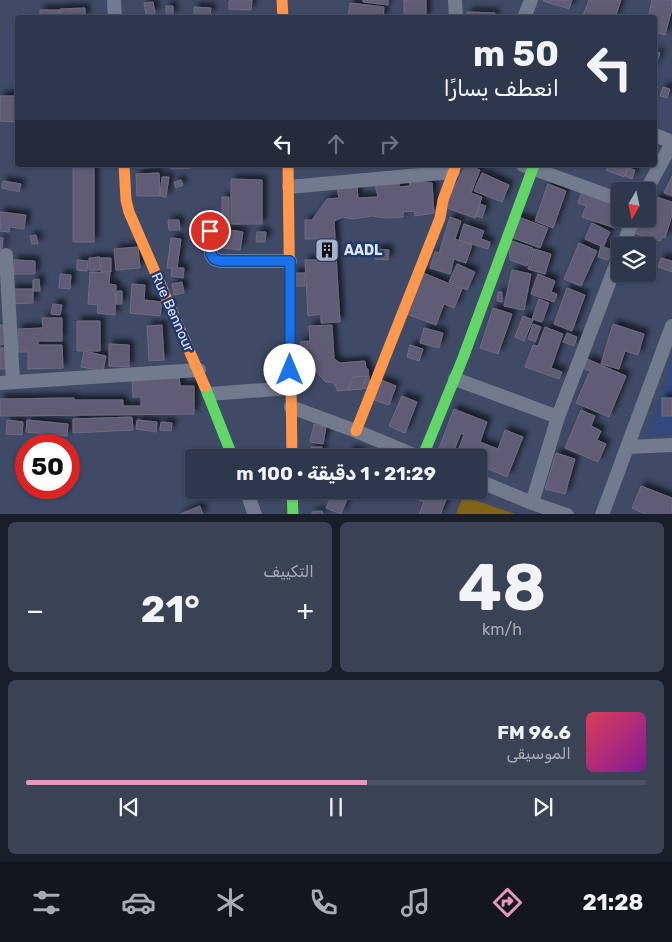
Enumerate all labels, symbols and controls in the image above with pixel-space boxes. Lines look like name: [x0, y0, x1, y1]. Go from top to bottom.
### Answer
text: 50 m: [473, 33, 559, 75]
icon: left: [577, 35, 642, 100]
text: انعطف يسارًا: [443, 75, 559, 102]
icon: left: [269, 130, 297, 158]
icon: ahead: [322, 130, 350, 158]
icon: right: [375, 130, 403, 158]
north arrow: [611, 182, 656, 228]
map controls: [611, 182, 656, 282]
pin: [189, 210, 231, 252]
icon: arrive: [196, 217, 224, 245]
building icon: AADL: [314, 237, 340, 263]
button: layers: [611, 237, 656, 282]
place label: AADL: [344, 242, 383, 259]
street label: Rue Bennour: [148, 270, 198, 355]
position arrow: [263, 343, 315, 395]
speed limit sign: 50: [15, 434, 80, 499]
text: 21:29 · 1 دقيقة · 100 m: [236, 462, 436, 485]
text: 48: [458, 549, 546, 626]
text: التكييف: [263, 562, 314, 581]
text: 21°: [141, 586, 200, 632]
text: −: [26, 594, 44, 627]
text: +: [297, 594, 314, 627]
text: km/h: [482, 620, 522, 639]
text: 96.6 FM: [497, 721, 571, 744]
text: الموسيقى: [507, 744, 571, 763]
icon: previous: [115, 793, 143, 821]
icon: pause: [322, 793, 350, 821]
icon: next: [529, 793, 557, 821]
icon: filters: [29, 885, 64, 920]
icon: car: [121, 885, 156, 920]
icon: climate: [213, 885, 248, 920]
icon: phone: [306, 885, 341, 920]
icon: music: [398, 885, 433, 920]
icon: directions: [490, 885, 525, 920]
text: 21:28: [583, 889, 643, 916]

